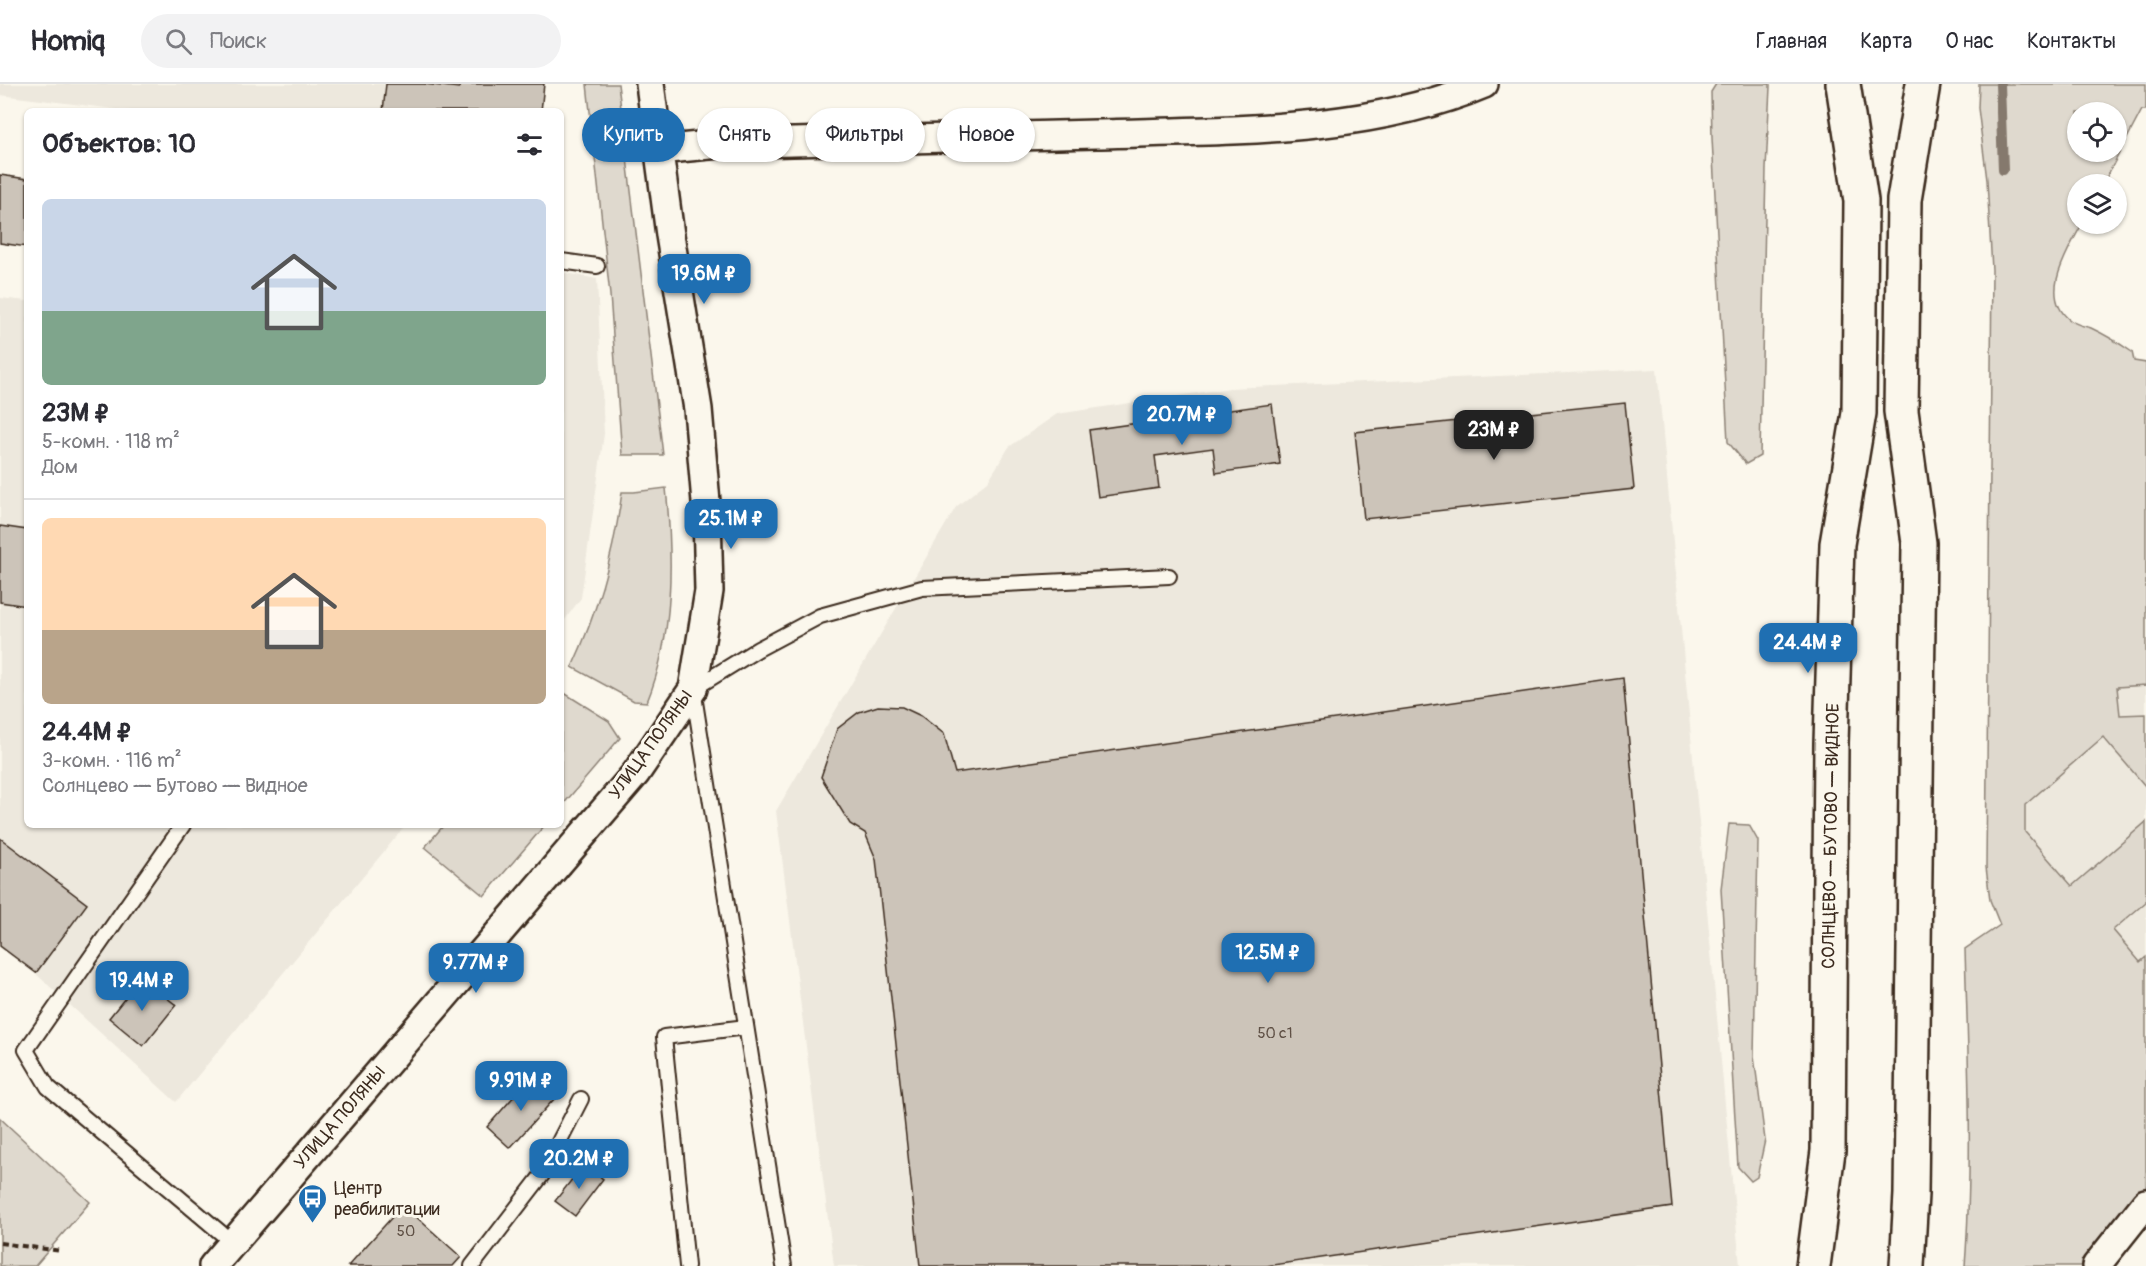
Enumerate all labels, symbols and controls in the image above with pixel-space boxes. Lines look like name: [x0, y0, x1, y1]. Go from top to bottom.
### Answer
search box: [141, 14, 561, 68]
text: Homiq: [30, 24, 105, 59]
icon: search: [162, 25, 195, 58]
text: Поиск: [210, 27, 267, 55]
text: Главная: [1756, 28, 1827, 55]
text: Карта: [1860, 28, 1912, 55]
text: О нас: [1945, 28, 1994, 55]
text: Контакты: [2027, 28, 2116, 55]
map controls: [2067, 102, 2127, 234]
button: locate: [2067, 102, 2127, 162]
chip: Купить: [582, 108, 685, 162]
chip: Снять: [697, 108, 793, 162]
chip: Фильтры: [805, 108, 925, 162]
chip: Новое: [937, 108, 1035, 162]
text: Объектов: 10: [42, 128, 196, 160]
icon: filters: [513, 128, 546, 161]
button: layers: [2067, 174, 2127, 234]
icon: home: [240, 238, 348, 346]
pin: 19.6M ₽: [649, 254, 759, 305]
text: 19.6M ₽: [672, 261, 736, 286]
pin: 20.7M ₽: [1127, 395, 1237, 446]
text: 23M ₽: [42, 397, 110, 429]
text: 20.7M ₽: [1147, 402, 1217, 427]
pin: 23M ₽: [1452, 410, 1536, 461]
text: 23M ₽: [1468, 417, 1520, 442]
text: 5-комн. · 118 m²: [42, 429, 180, 454]
text: Дом: [42, 454, 78, 479]
pin: 25.1M ₽: [676, 499, 786, 550]
text: 25.1M ₽: [699, 506, 763, 531]
icon: home: [240, 557, 348, 665]
pin: 24.4M ₽: [1753, 623, 1863, 674]
text: 24.4M ₽: [1773, 630, 1843, 655]
street label: УЛИЦА ПОЛЯНЫ: [604, 686, 698, 804]
street label: СОЛНЦЕВО — БУТОВО — ВИДНОЕ: [1817, 703, 1845, 969]
text: 24.4M ₽: [42, 716, 132, 748]
text: 3-комн. · 116 m²: [42, 748, 182, 773]
text: Солнцево — Бутово — Видное: [42, 773, 308, 798]
pin: 12.5M ₽: [1213, 933, 1323, 984]
text: 12.5M ₽: [1236, 940, 1300, 965]
pin: 9.77M ₽: [421, 943, 531, 994]
text: 9.77M ₽: [443, 950, 509, 975]
pin: 19.4M ₽: [87, 961, 197, 1012]
text: 19.4M ₽: [110, 968, 174, 993]
house number: 50 с1: [1257, 1024, 1293, 1043]
pin: 9.91M ₽: [466, 1061, 576, 1112]
street label: УЛИЦА ПОЛЯНЫ: [289, 1062, 391, 1174]
text: 9.91M ₽: [489, 1068, 553, 1093]
pin: 20.2M ₽: [524, 1139, 634, 1190]
text: 20.2M ₽: [543, 1146, 615, 1171]
place label: Центр реабилитации: [334, 1177, 440, 1221]
bus stop icon: Центр реабилитации: [297, 1182, 329, 1224]
house number: 50: [397, 1222, 415, 1241]

